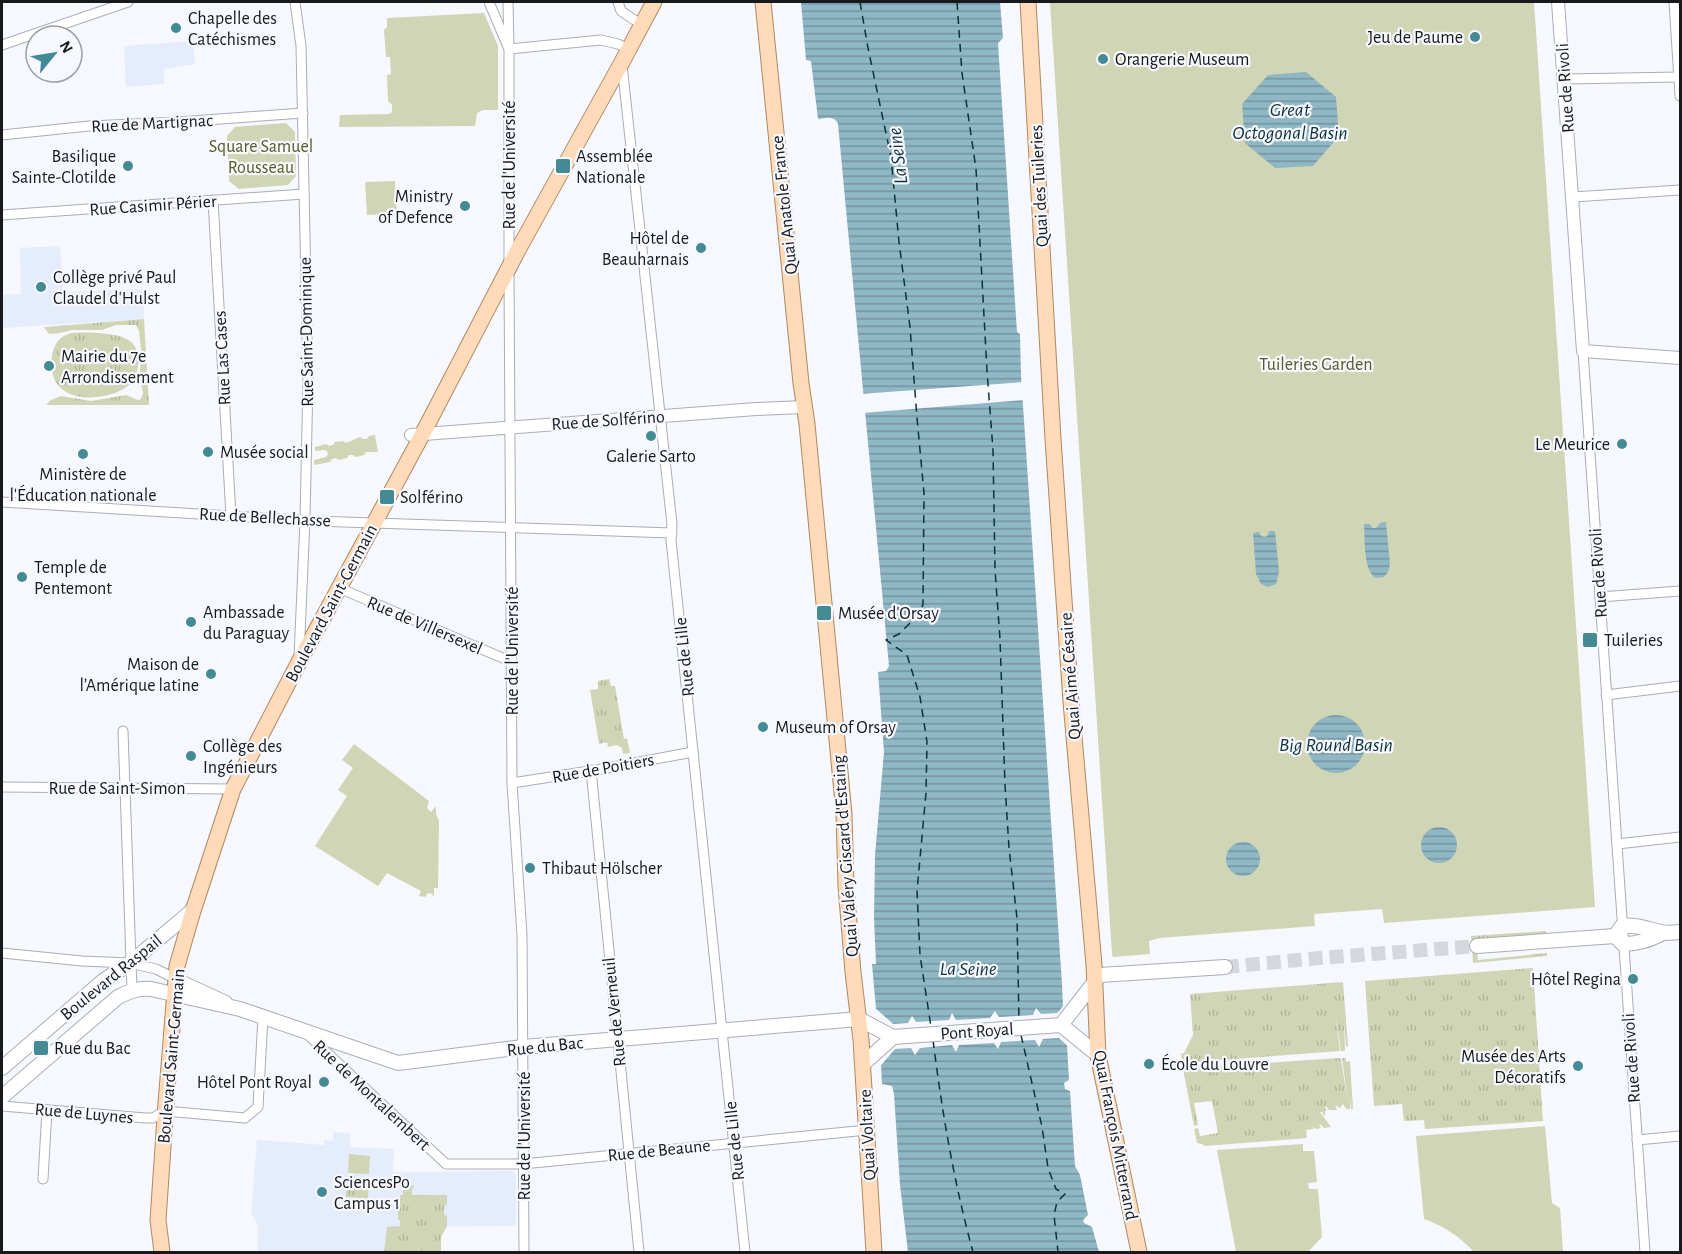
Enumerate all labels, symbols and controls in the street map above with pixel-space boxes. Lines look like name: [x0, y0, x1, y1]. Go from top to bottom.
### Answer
place label: Chapelle des Catéchismes: [188, 10, 277, 49]
marker: Chapelle des Catéchismes: [169, 21, 183, 35]
north arrow: [24, 24, 84, 84]
place label: Jeu de Paume: [1368, 29, 1463, 47]
marker: Jeu de Paume: [1468, 30, 1482, 44]
text: N: [56, 38, 76, 56]
street label: Rue de Rivoli: [1554, 42, 1578, 133]
place label: Orangerie Museum: [1115, 51, 1249, 69]
marker: Orangerie Museum: [1096, 52, 1110, 66]
water label: Great Octogonal Basin: [1232, 100, 1348, 143]
street label: Rue de l'Université: [501, 101, 519, 229]
street label: Rue de Martignac: [91, 112, 214, 136]
street label: Quai des Tuileries: [1028, 124, 1052, 248]
water label: La Seine: [885, 126, 911, 185]
street label: Quai Anatole France: [769, 135, 801, 275]
park label: Square Samuel Rousseau: [209, 138, 313, 177]
place label: Basilique Sainte-Clotilde: [12, 148, 116, 187]
place label: Assemblée Nationale: [576, 148, 653, 187]
marker: Assemblée Nationale: [554, 157, 572, 175]
marker: Basilique Sainte-Clotilde: [121, 159, 135, 173]
place label: Ministry of Defence: [378, 188, 453, 227]
street label: Rue Casimir Périer: [89, 193, 217, 219]
marker: Ministry of Defence: [458, 199, 472, 213]
place label: Hôtel de Beauharnais: [602, 230, 689, 269]
marker: Hôtel de Beauharnais: [694, 241, 708, 255]
street label: Rue Saint-Dominique: [297, 257, 317, 407]
place label: Collège privé Paul Claudel d'Hulst: [53, 269, 176, 308]
marker: Collège privé Paul Claudel d'Hulst: [34, 280, 48, 294]
street label: Rue Las Cases: [212, 310, 234, 406]
place label: Mairie du 7e Arrondissement: [61, 348, 174, 387]
park label: Tuileries Garden: [1259, 356, 1373, 374]
marker: Mairie du 7e Arrondissement: [42, 359, 56, 373]
street label: Rue de Solférino: [551, 408, 666, 434]
marker: Galerie Sarto: [644, 429, 658, 443]
place label: Le Meurice: [1535, 436, 1610, 454]
marker: Le Meurice: [1615, 437, 1629, 451]
place label: Musée social: [220, 444, 309, 462]
marker: Musée social: [201, 445, 215, 459]
marker: Ministère de l'Éducation nationale: [76, 447, 90, 461]
place label: Galerie Sarto: [606, 448, 696, 466]
place label: Ministère de l'Éducation nationale: [10, 466, 156, 505]
marker: Solférino: [378, 488, 396, 506]
place label: Solférino: [400, 489, 463, 507]
street label: Rue de Bellechasse: [199, 506, 331, 530]
street label: Boulevard Saint-Germain: [283, 522, 381, 685]
street label: Rue de Rivoli: [1587, 527, 1611, 618]
place label: Temple de Pentemont: [34, 559, 112, 598]
marker: Temple de Pentemont: [15, 570, 29, 584]
street label: Rue de l'Université: [504, 587, 522, 715]
street label: Rue de Villersexel: [364, 594, 485, 658]
place label: Ambassade du Paraguay: [203, 604, 289, 643]
marker: Musée d'Orsay: [815, 604, 833, 622]
place label: Musée d'Orsay: [838, 605, 939, 623]
street label: Quai Aimé Césaire: [1058, 612, 1084, 740]
marker: Ambassade du Paraguay: [184, 615, 198, 629]
street label: Rue de Lille: [672, 616, 698, 697]
marker: Tuileries: [1581, 631, 1599, 649]
place label: Tuileries: [1604, 632, 1663, 650]
place label: Maison de l’Amérique latine: [79, 656, 199, 695]
marker: Maison de l’Amérique latine: [204, 667, 218, 681]
place label: Museum of Orsay: [775, 719, 896, 737]
marker: Museum of Orsay: [756, 720, 770, 734]
water label: Big Round Basin: [1279, 735, 1393, 755]
place label: Collège des Ingénieurs: [203, 738, 282, 777]
marker: Collège des Ingénieurs: [184, 749, 198, 763]
street label: Rue de Poitiers: [551, 751, 656, 787]
street label: Quai Valéry Giscard d'Estaing: [830, 754, 862, 957]
street label: Rue de Saint-Simon: [49, 780, 185, 798]
place label: Thibaut Hölscher: [542, 860, 662, 878]
marker: Thibaut Hölscher: [523, 861, 537, 875]
street label: Boulevard Raspail: [58, 932, 166, 1024]
street label: Rue de Verneuil: [600, 956, 630, 1067]
water label: La Seine: [940, 959, 997, 979]
street label: Boulevard Saint-Germain: [155, 968, 189, 1144]
place label: Hôtel Regina: [1531, 971, 1621, 989]
marker: Hôtel Regina: [1626, 972, 1640, 986]
street label: Rue de Rivoli: [1620, 1012, 1644, 1103]
street label: Pont Royal: [940, 1020, 1014, 1044]
street label: Rue du Bac: [506, 1034, 584, 1060]
street label: Rue de Montalembert: [309, 1037, 433, 1155]
marker: Rue du Bac: [32, 1039, 50, 1057]
place label: Rue du Bac: [54, 1040, 130, 1058]
place label: Musée des Arts Décoratifs: [1461, 1048, 1566, 1087]
street label: Quai François Mitterrand: [1090, 1049, 1140, 1222]
place label: École du Louvre: [1161, 1053, 1269, 1074]
marker: École du Louvre: [1142, 1057, 1156, 1071]
marker: Musée des Arts Décoratifs: [1571, 1059, 1585, 1073]
street label: Rue de l'Université: [516, 1072, 534, 1200]
place label: Hôtel Pont Royal: [197, 1074, 312, 1092]
marker: Hôtel Pont Royal: [317, 1075, 331, 1089]
street label: Quai Voltaire: [857, 1089, 879, 1181]
street label: Rue de Lille: [722, 1100, 748, 1181]
street label: Rue de Luynes: [34, 1101, 134, 1127]
street label: Rue de Beaune: [607, 1137, 711, 1165]
place label: SciencesPo Campus 1: [334, 1174, 410, 1213]
marker: SciencesPo Campus 1: [315, 1185, 329, 1199]

